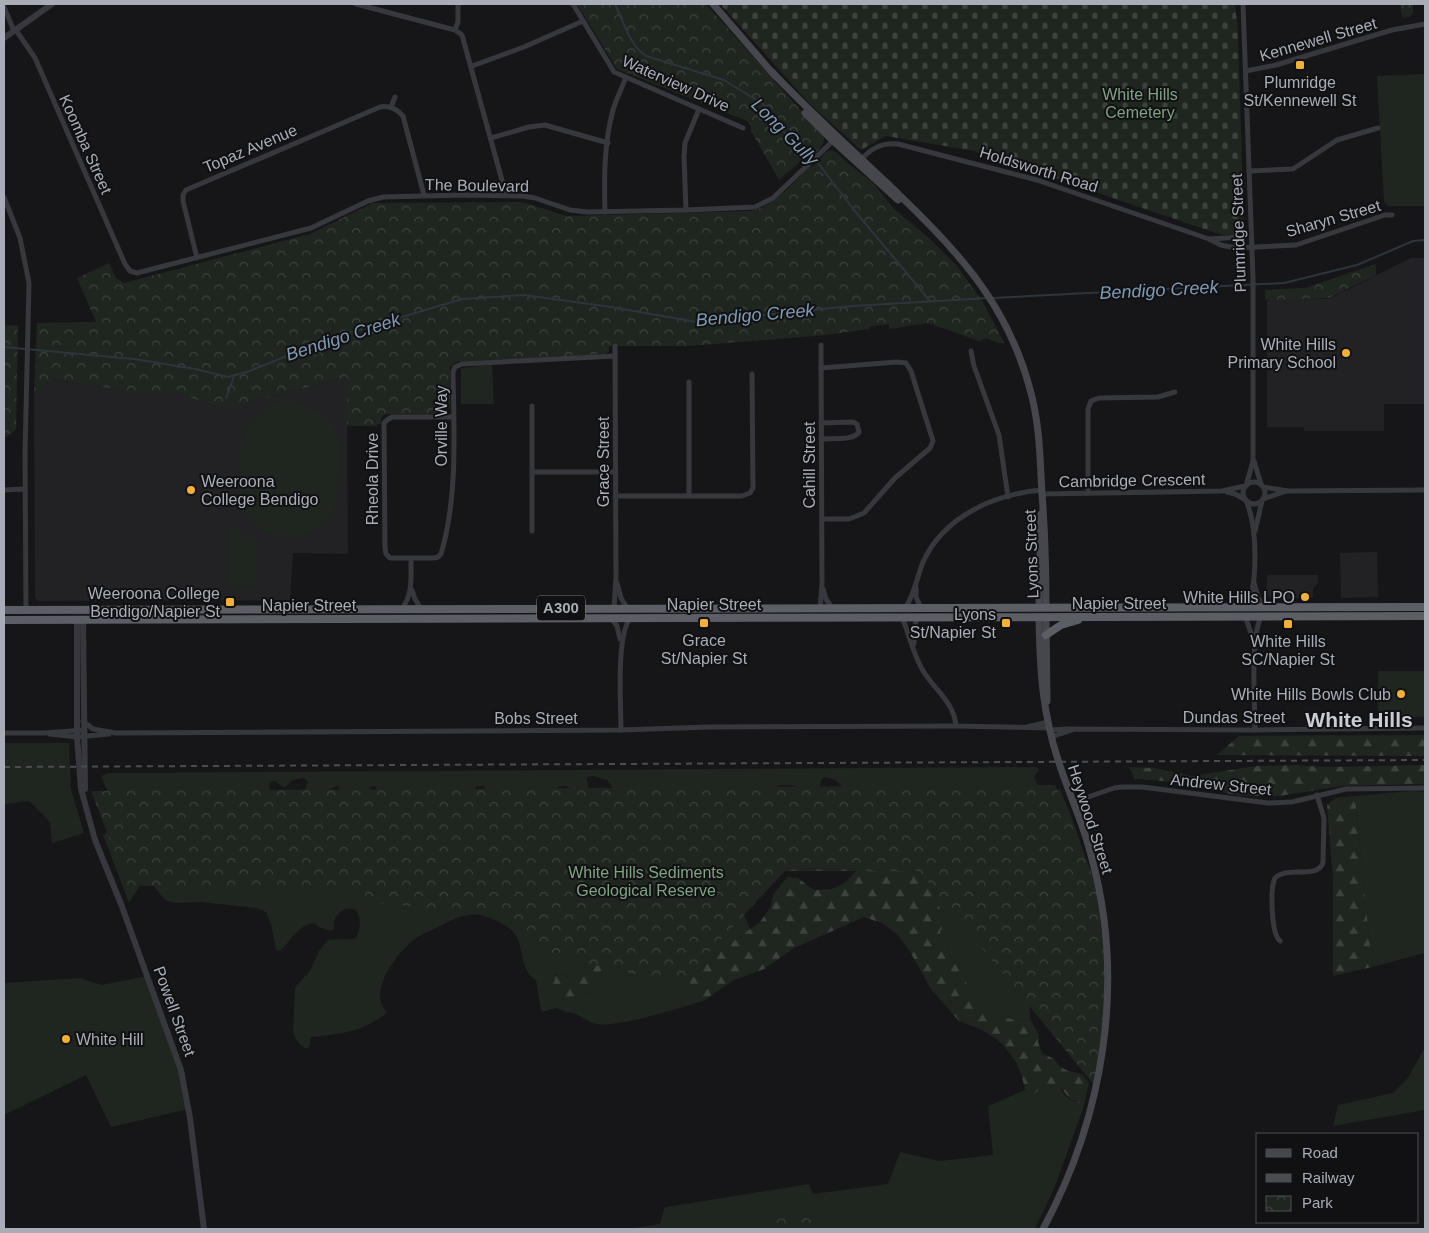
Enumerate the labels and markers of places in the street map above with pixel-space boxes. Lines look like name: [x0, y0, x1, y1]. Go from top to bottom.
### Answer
marker: Plumridge St/Kennewell St: [1294, 59, 1306, 71]
place label: Plumridge St/Kennewell St: [1244, 74, 1357, 109]
place label: White Hills Primary School: [1228, 336, 1336, 371]
marker: White Hills Primary School: [1340, 347, 1352, 359]
place label: Weeroona College Bendigo: [201, 473, 319, 508]
marker: Weeroona College Bendigo: [185, 484, 197, 496]
place label: Weeroona College Bendigo/Napier St: [88, 585, 221, 620]
place label: White Hills LPO: [1183, 589, 1295, 606]
marker: White Hills LPO: [1299, 591, 1311, 603]
marker: Weeroona College Bendigo/Napier St: [224, 596, 236, 608]
place label: Lyons St/Napier St: [910, 606, 997, 641]
marker: Grace St/Napier St: [698, 617, 710, 629]
marker: Lyons St/Napier St: [1000, 617, 1012, 629]
marker: White Hills SC/Napier St: [1282, 618, 1294, 630]
place label: Grace St/Napier St: [661, 632, 748, 667]
place label: White Hills SC/Napier St: [1241, 633, 1335, 668]
place label: White Hills Bowls Club: [1231, 686, 1391, 703]
marker: White Hills Bowls Club: [1395, 688, 1407, 700]
place label: White Hill: [76, 1031, 144, 1048]
marker: White Hill: [60, 1033, 72, 1045]

